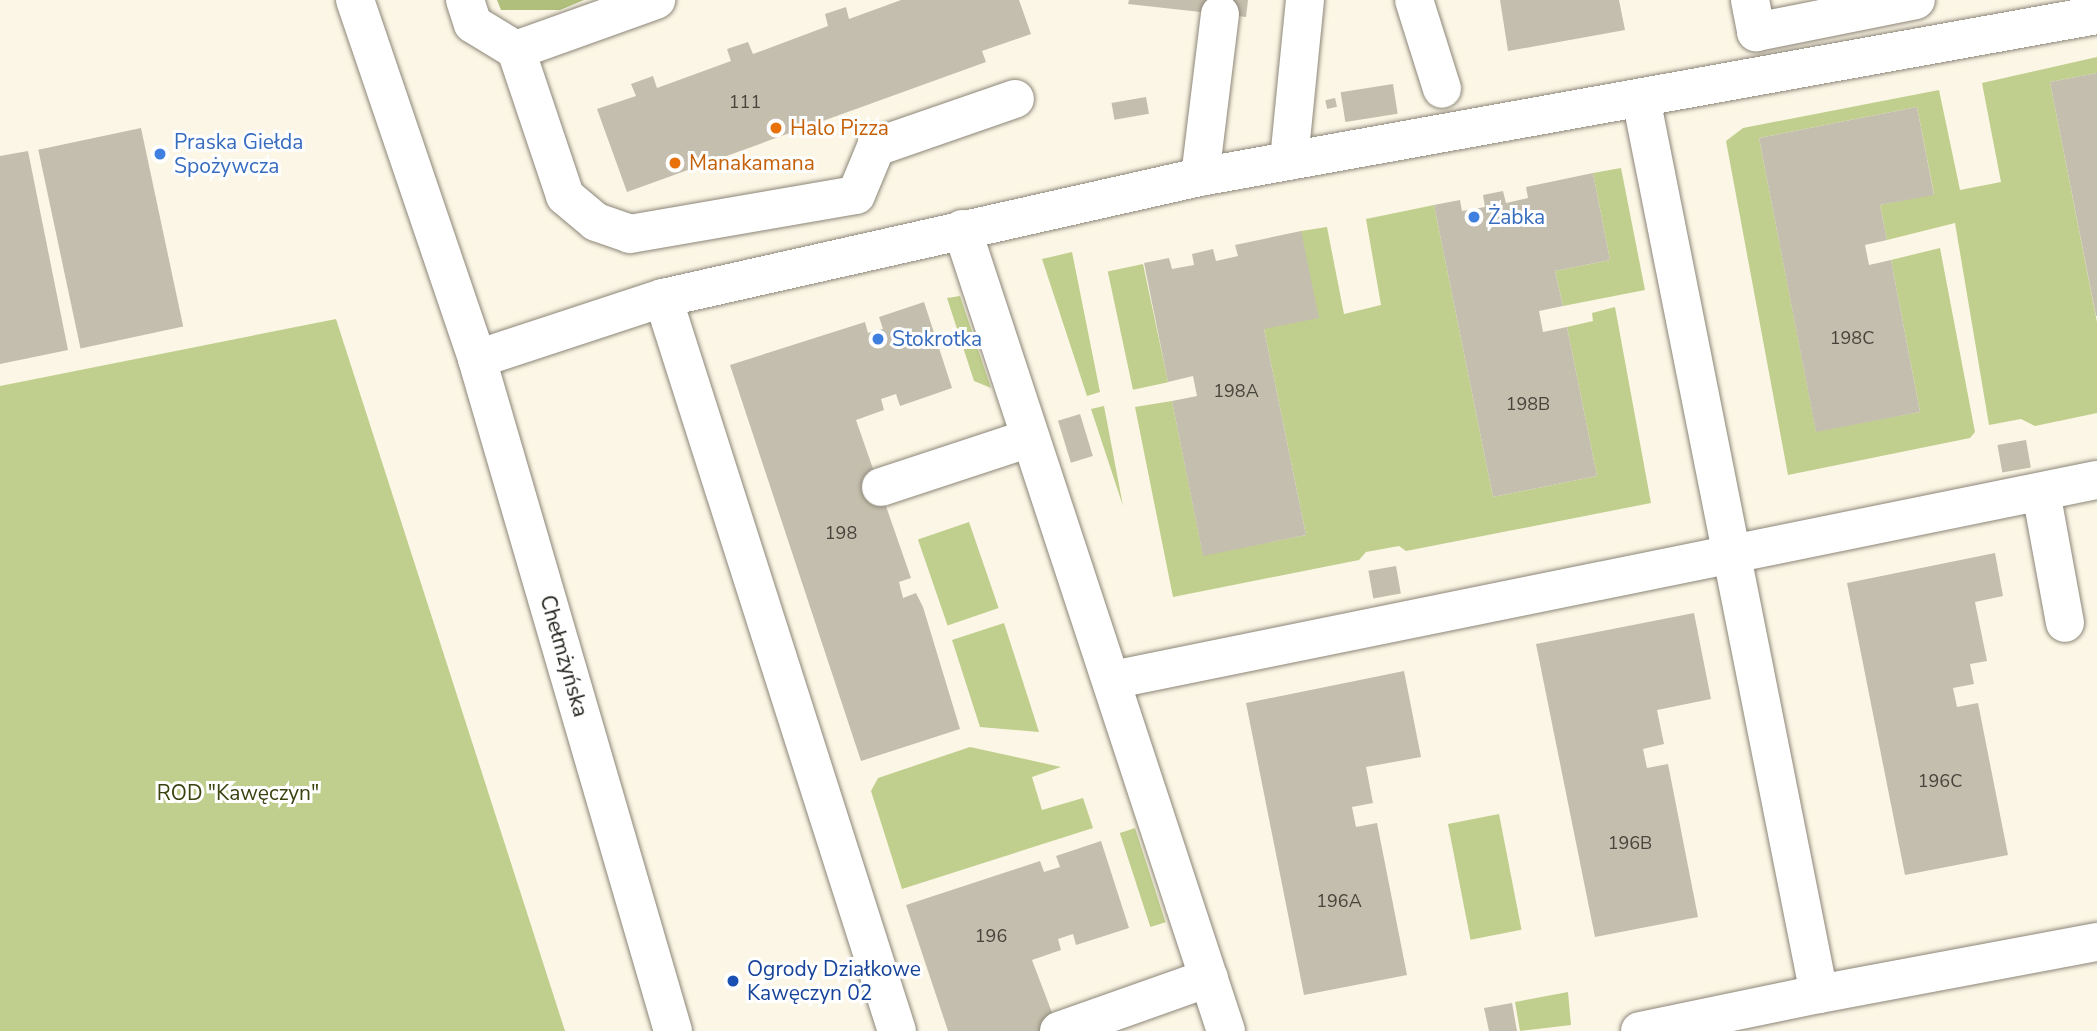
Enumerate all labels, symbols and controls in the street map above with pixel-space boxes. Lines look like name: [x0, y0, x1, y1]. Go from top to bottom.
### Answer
house number: 111: [729, 91, 761, 113]
place label: Halo Pizza: [790, 115, 889, 141]
marker: Halo Pizza: [768, 120, 784, 136]
place label: Praska Giełda Spożywcza: [174, 129, 303, 179]
marker: Praska Giełda Spożywcza: [152, 146, 168, 162]
place label: Manakamana: [689, 150, 815, 176]
marker: Manakamana: [667, 155, 683, 171]
place label: Żabka: [1488, 204, 1545, 230]
marker: Żabka: [1466, 209, 1482, 225]
place label: Stokrotka: [892, 326, 982, 352]
house number: 198C: [1830, 327, 1874, 349]
marker: Stokrotka: [870, 331, 886, 347]
house number: 198A: [1213, 380, 1259, 402]
house number: 198B: [1506, 393, 1550, 415]
house number: 198: [825, 522, 857, 544]
street label: Chełmżyńska: [535, 592, 593, 720]
house number: 196C: [1918, 770, 1962, 792]
park label: ROD "Kawęczyn": [157, 780, 319, 806]
house number: 196B: [1608, 832, 1652, 854]
house number: 196A: [1316, 890, 1362, 912]
house number: 196: [975, 925, 1007, 947]
place label: Ogrody Działkowe Kawęczyn 02: [747, 956, 921, 1006]
marker: Ogrody Działkowe Kawęczyn 02: [725, 973, 741, 989]

